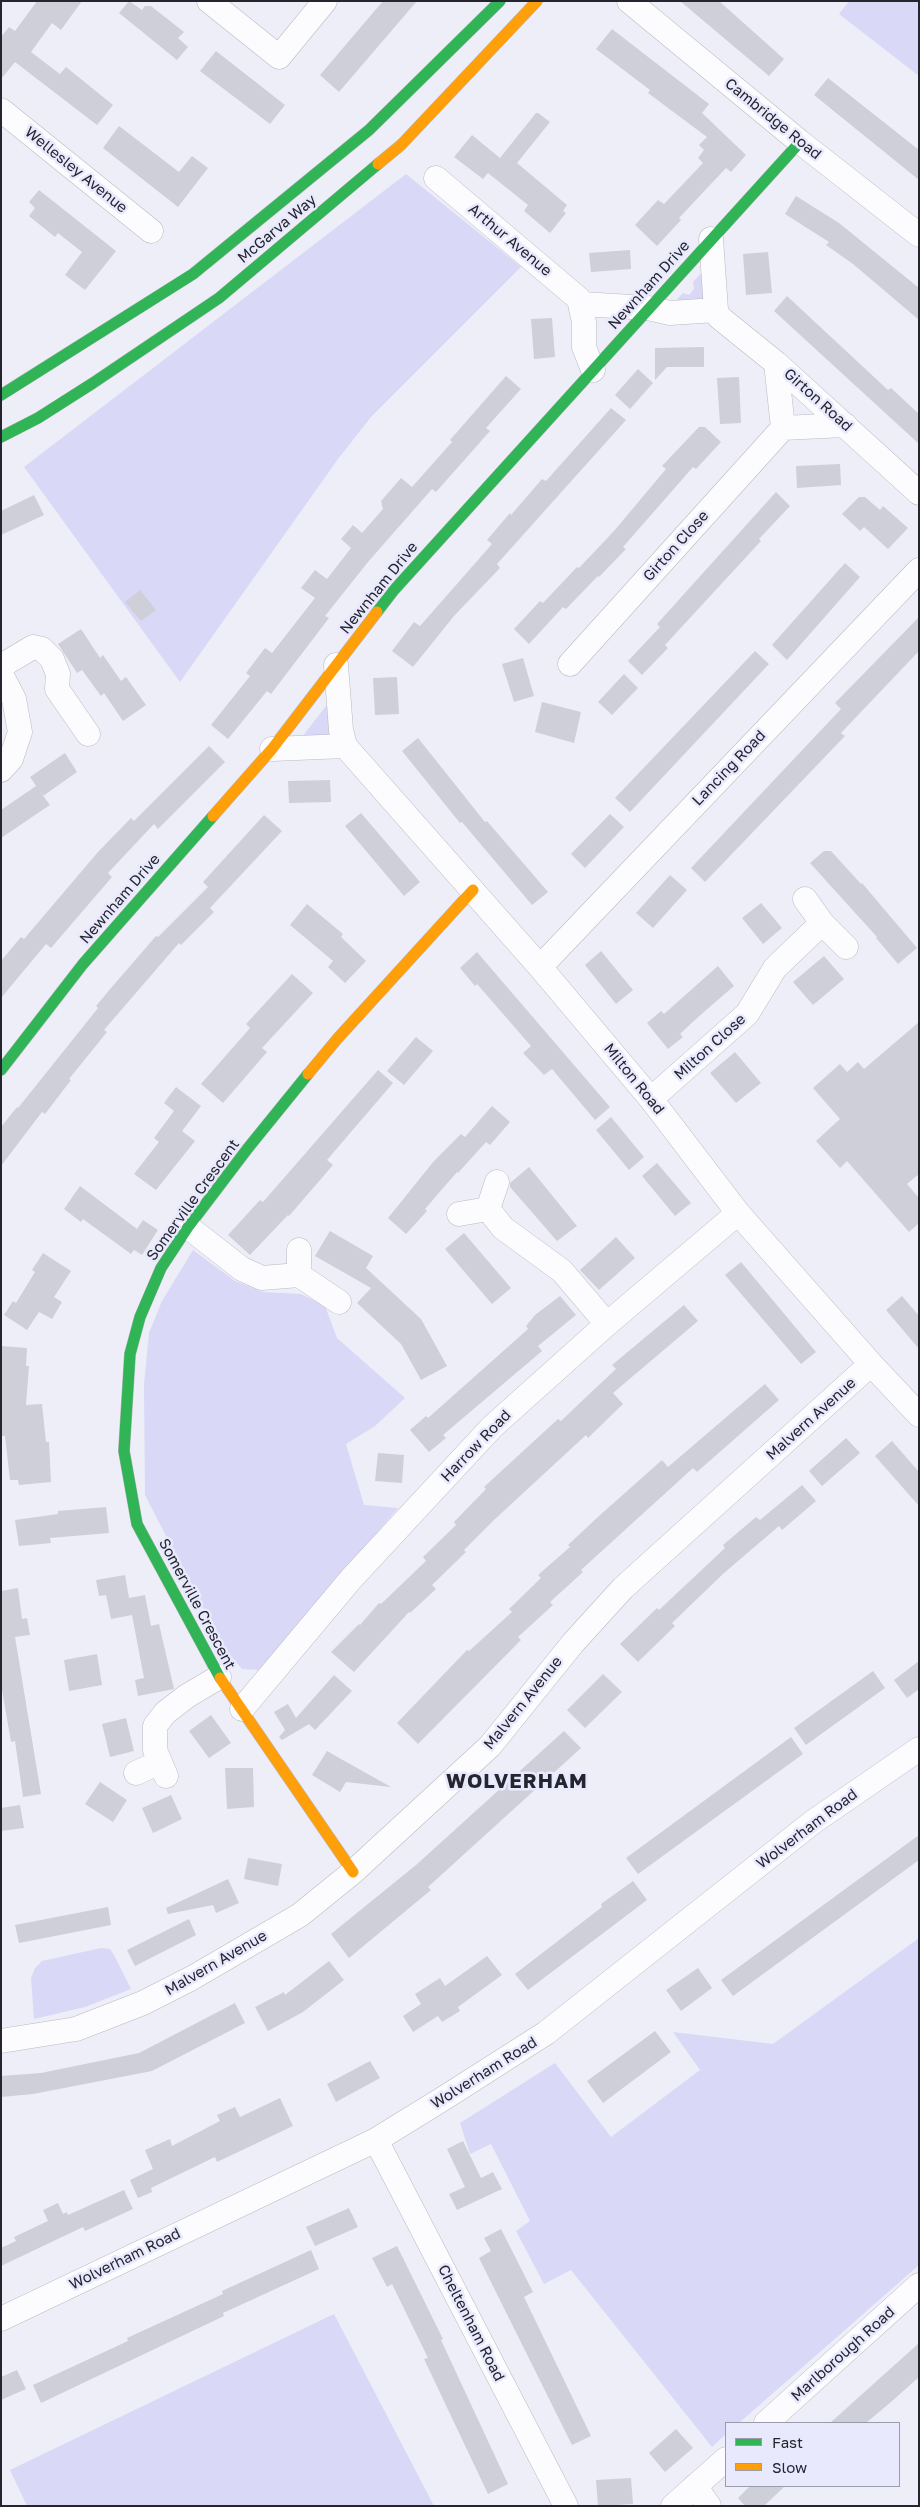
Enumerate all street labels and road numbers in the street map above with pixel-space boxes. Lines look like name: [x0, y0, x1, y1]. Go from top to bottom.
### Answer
street label: Cambridge Road: [721, 75, 825, 163]
street label: Wellesley Avenue: [21, 123, 131, 217]
street label: McGarva Way: [234, 191, 320, 267]
street label: Arthur Avenue: [465, 200, 555, 280]
street label: Newnham Drive: [604, 237, 694, 333]
street label: Girton Road: [780, 365, 856, 435]
street label: Girton Close: [639, 507, 713, 585]
street label: Newnham Drive: [336, 538, 422, 638]
street label: Lancing Road: [689, 727, 769, 809]
street label: Newnham Drive: [76, 850, 164, 948]
street label: Milton Close: [671, 1010, 749, 1084]
street label: Milton Road: [600, 1040, 668, 1118]
street label: Somerville Crescent: [143, 1136, 243, 1264]
street label: Malvern Avenue: [762, 1374, 860, 1464]
street label: Harrow Road: [437, 1406, 515, 1486]
street label: Somerville Crescent: [155, 1535, 239, 1673]
street label: Malvern Avenue: [480, 1653, 566, 1753]
street label: Wolverham Road: [753, 1785, 861, 1873]
street label: Malvern Avenue: [162, 1927, 270, 1999]
street label: Wolverham Road: [428, 2033, 540, 2113]
street label: Wolverham Road: [66, 2224, 184, 2294]
street label: Cheltenham Road: [434, 2262, 508, 2384]
street label: Marlborough Road: [788, 2303, 898, 2405]

